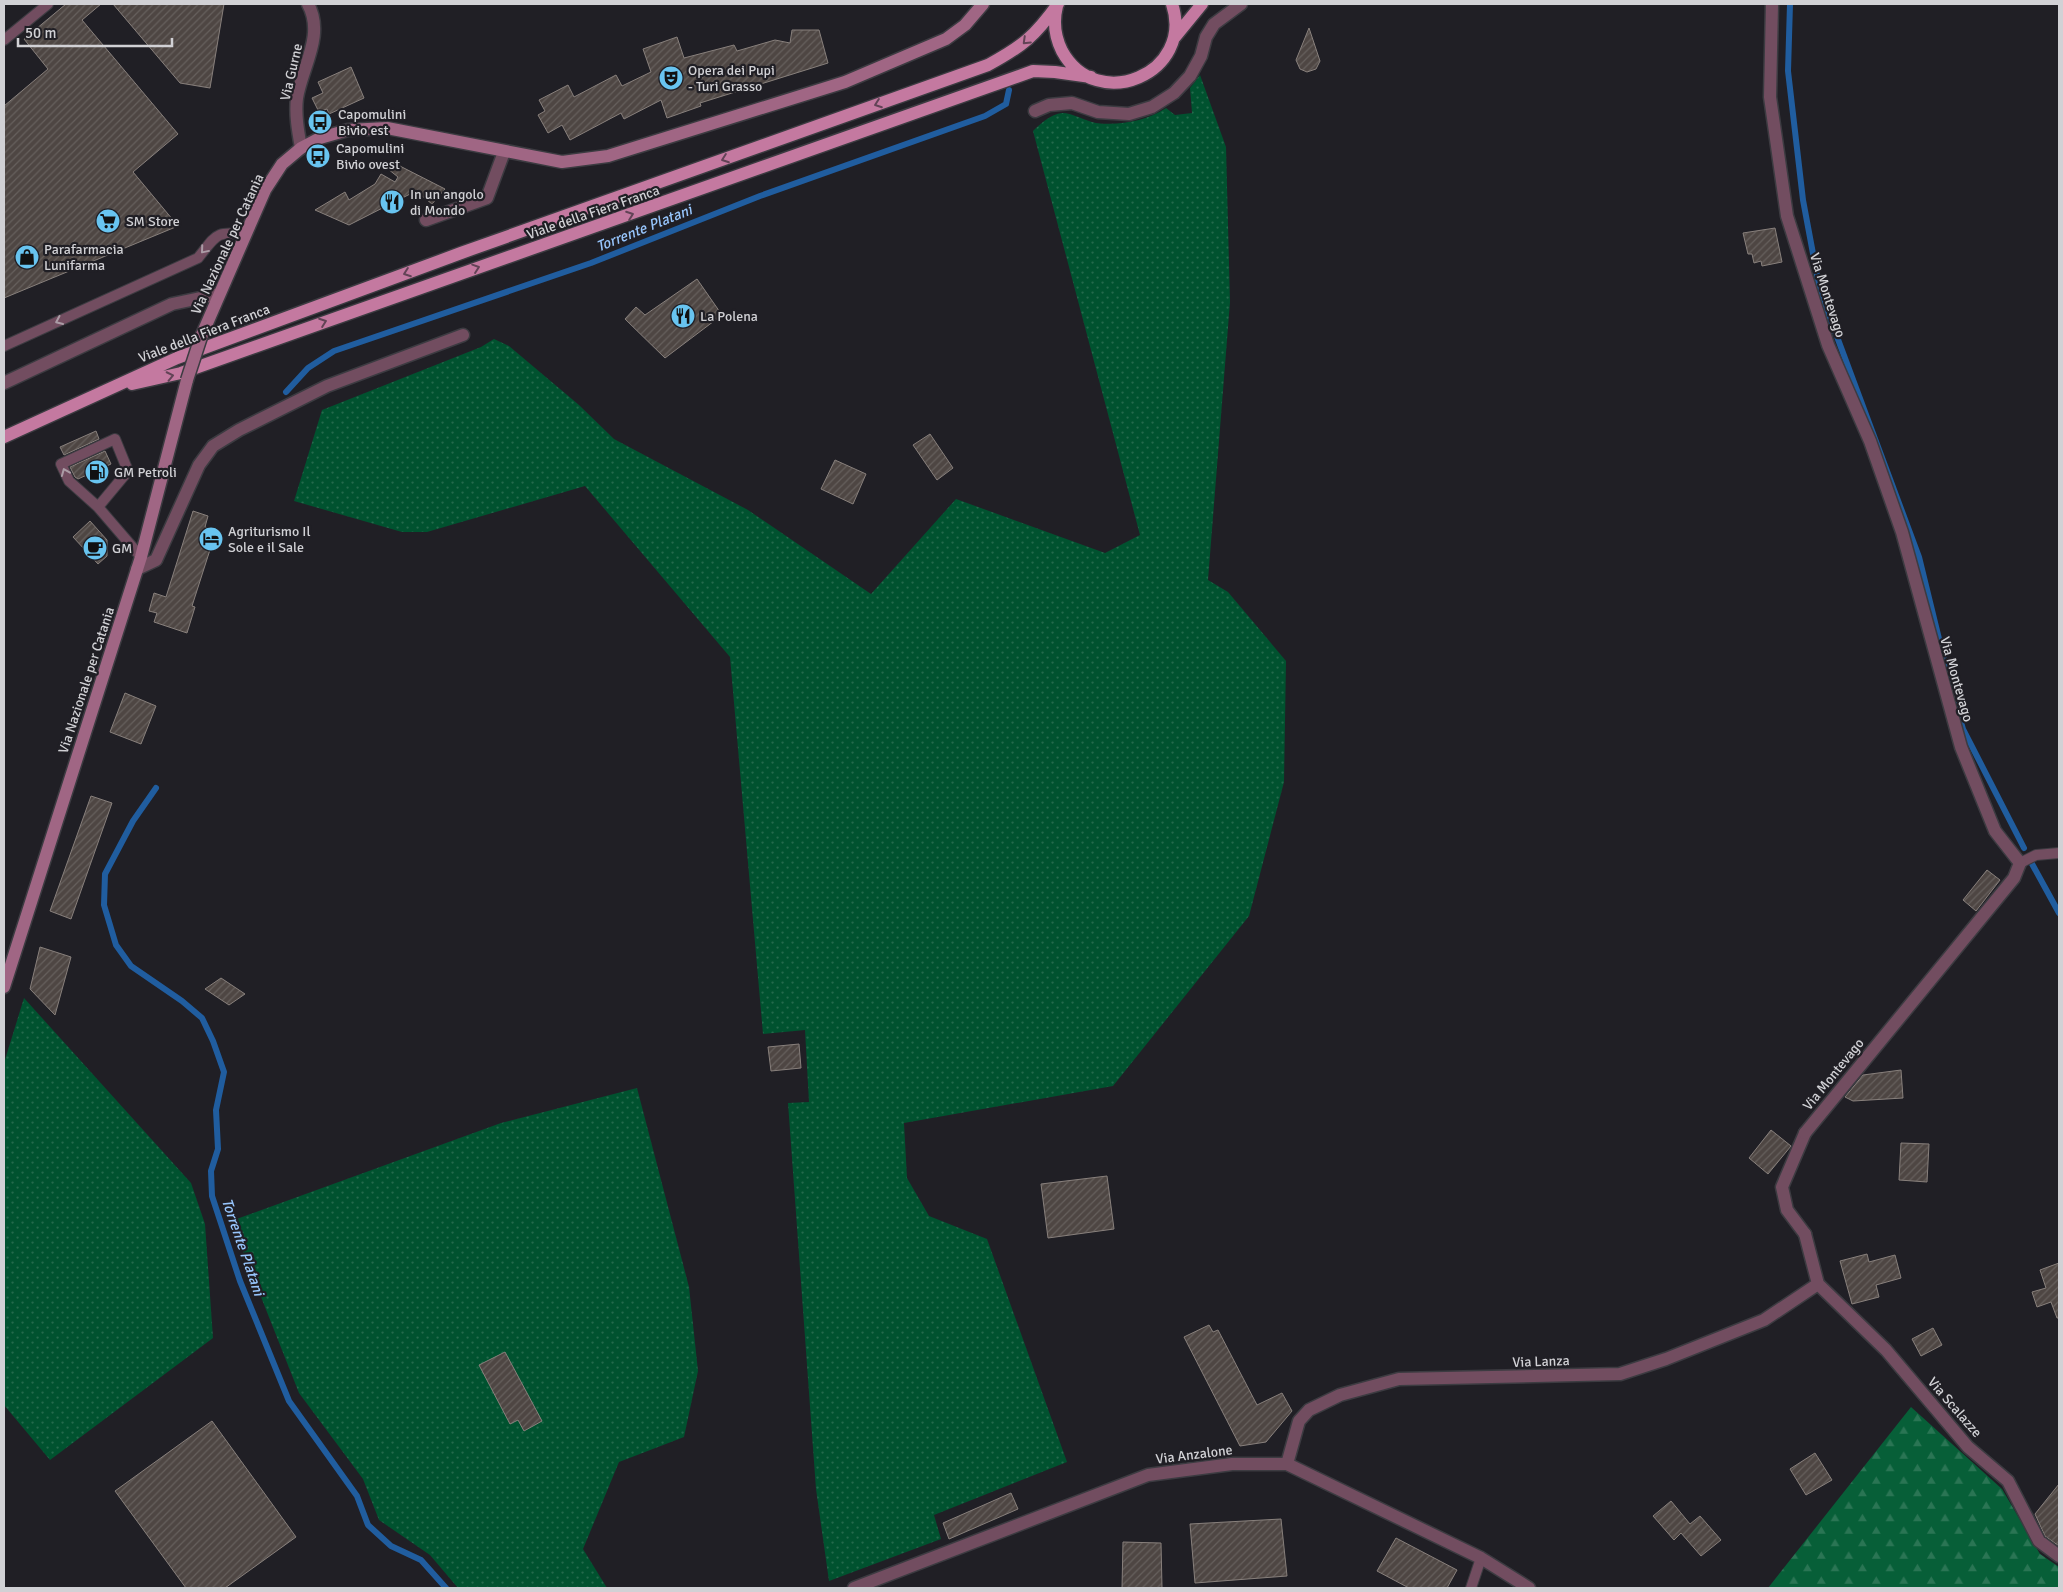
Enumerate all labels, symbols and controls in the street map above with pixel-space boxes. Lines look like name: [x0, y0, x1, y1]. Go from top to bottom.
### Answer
scale bar: [18, 15, 171, 47]
text: 50 m: [25, 24, 56, 42]
one-way arrow: [1023, 35, 1032, 44]
street label: Via Gurne: [277, 42, 306, 103]
place label: Opera dei Pupi - Turi Grasso: [688, 62, 775, 95]
theatre icon: Opera dei Pupi - Turi Grasso: [658, 65, 684, 91]
one-way arrow: [874, 98, 883, 108]
place label: Capomulini Bivio est: [338, 106, 406, 139]
bus stop icon: Capomulini Bivio est: [307, 109, 333, 135]
place label: Capomulini Bivio ovest: [336, 140, 404, 173]
bus stop icon: Capomulini Bivio ovest: [305, 143, 331, 169]
one-way arrow: [721, 153, 730, 163]
street label: Via Nazionale per Catania: [187, 171, 268, 317]
street label: Viale della Fiera Franca: [524, 182, 662, 243]
place label: In un angolo di Mondo: [410, 186, 484, 219]
restaurant icon: In un angolo di Mondo: [379, 189, 405, 215]
water label: Torrente Platani: [593, 200, 696, 255]
supermarket icon: SM Store: [95, 208, 121, 234]
one-way arrow: [625, 211, 633, 221]
place label: SM Store: [126, 213, 180, 230]
place label: Parafarmacia Lunifarma: [44, 241, 124, 274]
shop icon: Parafarmacia Lunifarma: [14, 244, 40, 270]
one-way arrow: [201, 245, 210, 254]
street label: Via Montevago: [1806, 251, 1849, 340]
one-way arrow: [471, 264, 480, 274]
one-way arrow: [403, 267, 412, 277]
street label: Viale della Fiera Franca: [136, 301, 272, 366]
restaurant icon: La Polena: [670, 303, 696, 329]
place label: La Polena: [700, 308, 758, 325]
one-way arrow: [55, 315, 64, 326]
one-way arrow: [318, 317, 326, 327]
one-way arrow: [165, 371, 174, 381]
fuel station icon: GM Petroli: [84, 459, 110, 485]
place label: GM Petroli: [114, 464, 177, 481]
one-way arrow: [61, 468, 71, 477]
place label: Agriturismo Il Sole e il Sale: [228, 523, 311, 556]
hotel icon: Agriturismo Il Sole e il Sale: [198, 526, 224, 552]
cafe icon: GM: [82, 535, 108, 561]
place label: GM: [112, 540, 132, 557]
street label: Via Nazionale per Catania: [55, 605, 118, 756]
street label: Via Montevago: [1936, 635, 1977, 724]
street label: Via Montevago: [1799, 1035, 1868, 1114]
water label: Torrente Platani: [218, 1196, 269, 1300]
street label: Via Lanza: [1512, 1352, 1570, 1371]
street label: Via Scalazze: [1924, 1374, 1985, 1441]
street label: Via Anzalone: [1155, 1441, 1234, 1468]

